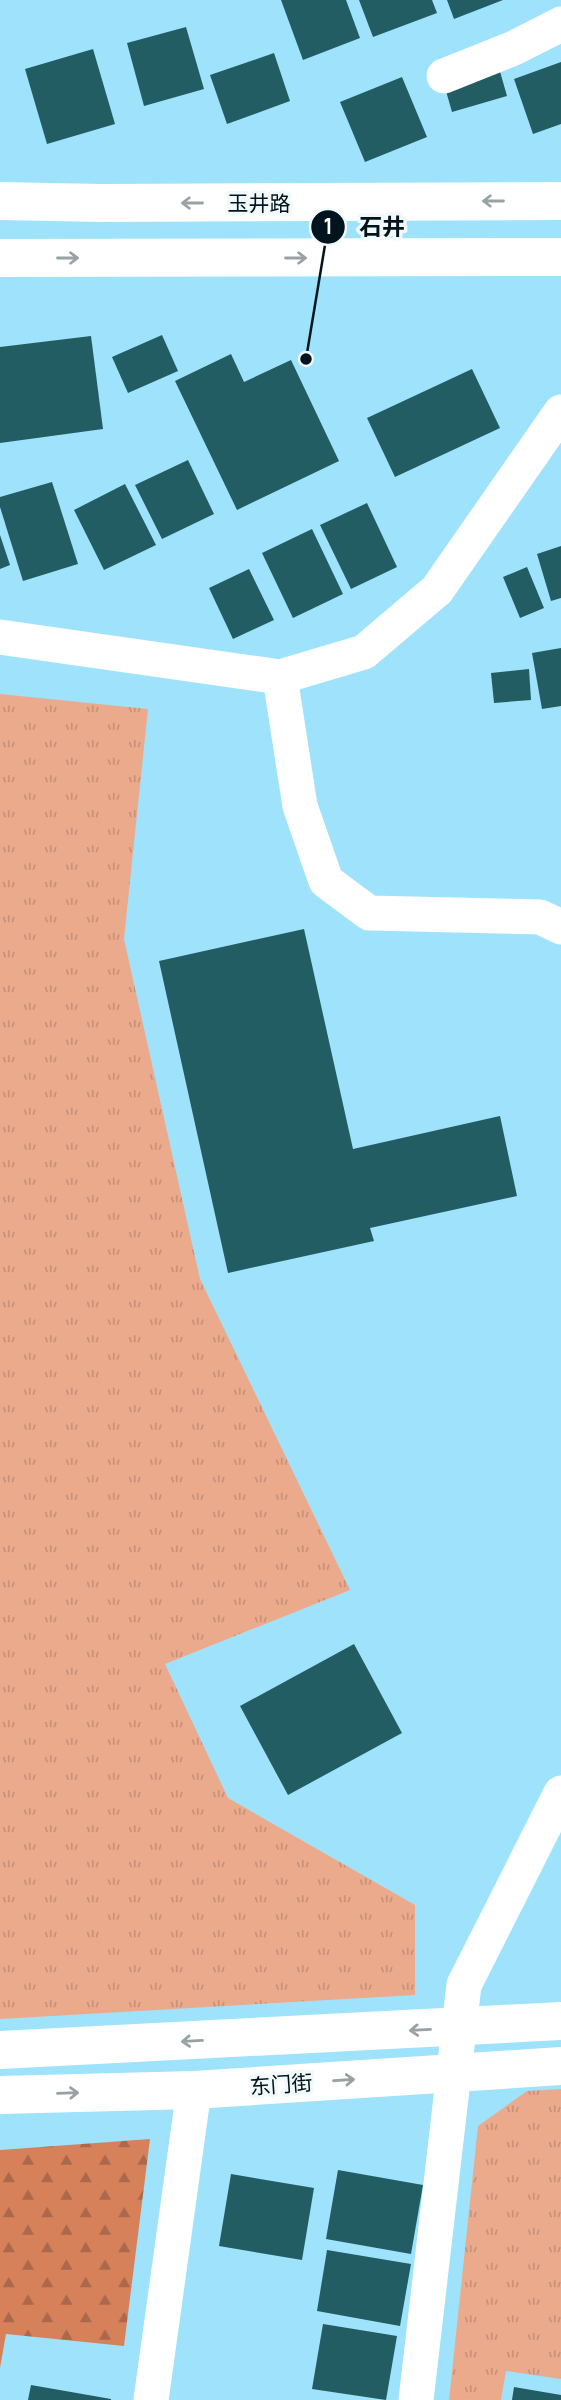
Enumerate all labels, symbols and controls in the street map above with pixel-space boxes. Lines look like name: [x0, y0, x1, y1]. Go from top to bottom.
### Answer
street label: 玉井路: [228, 189, 291, 217]
one-way arrow: [482, 194, 505, 208]
one-way arrow: [181, 196, 204, 210]
callout: 石井: [310, 205, 419, 249]
text: 石井: [359, 210, 405, 242]
text: 1: [323, 212, 333, 240]
one-way arrow: [56, 251, 79, 265]
one-way arrow: [284, 251, 307, 265]
one-way arrow: [408, 2023, 431, 2036]
one-way arrow: [181, 2034, 204, 2047]
street label: 东门街: [249, 2068, 313, 2100]
one-way arrow: [333, 2073, 355, 2086]
one-way arrow: [56, 2086, 79, 2100]

